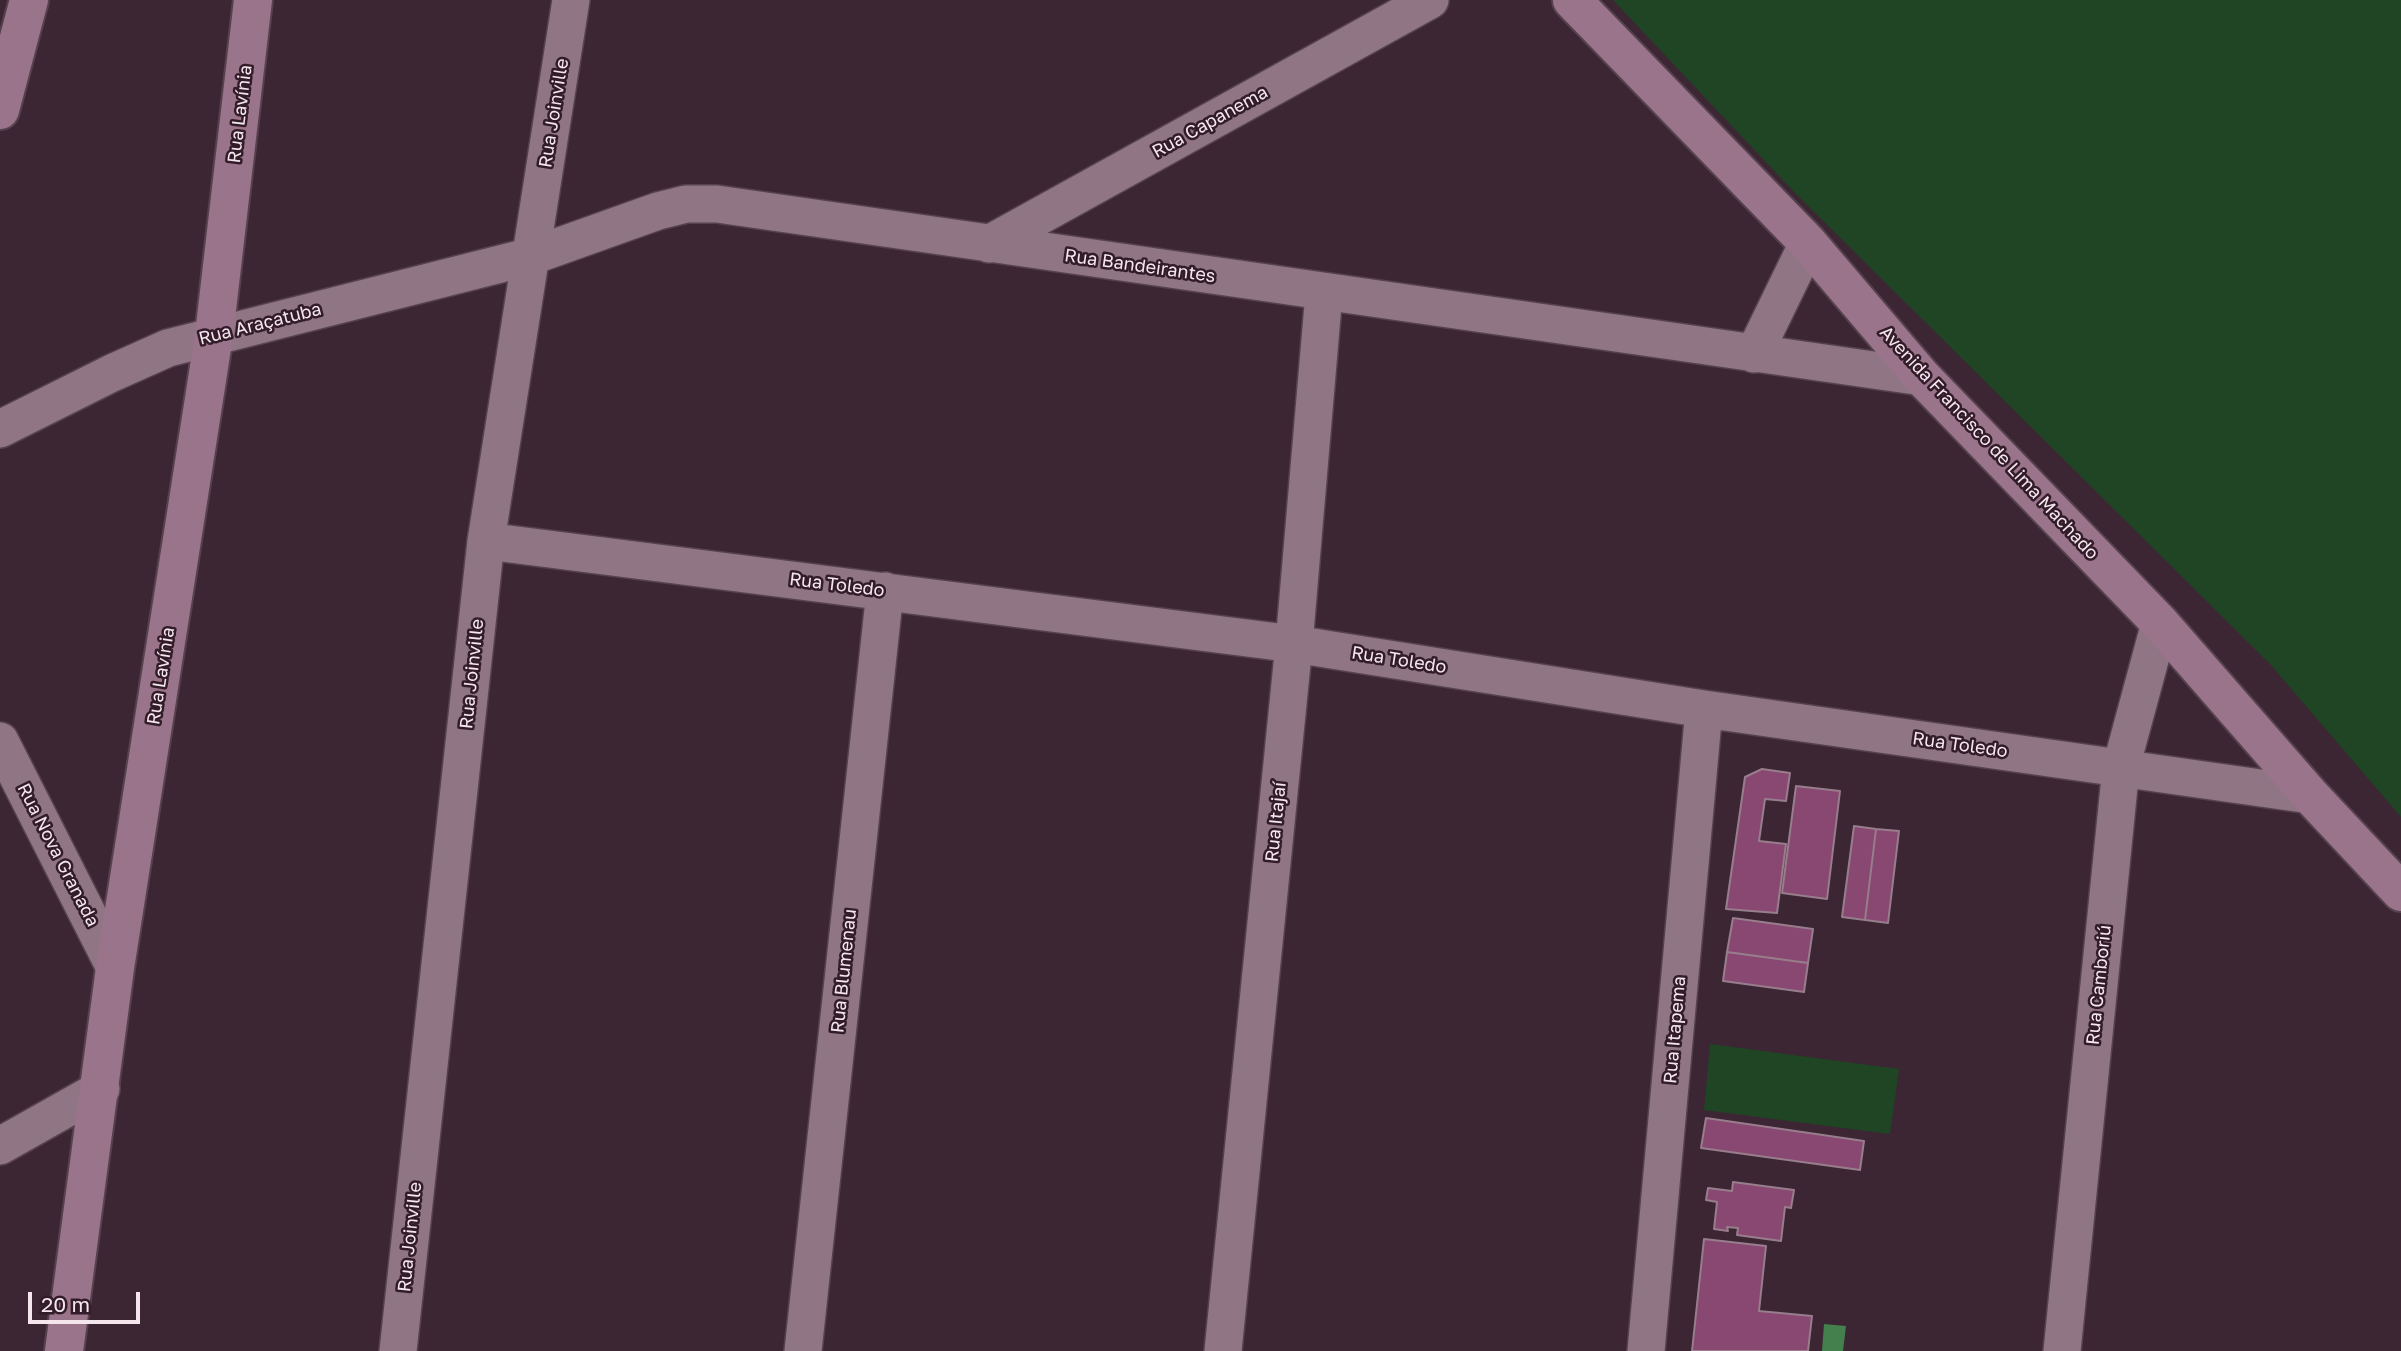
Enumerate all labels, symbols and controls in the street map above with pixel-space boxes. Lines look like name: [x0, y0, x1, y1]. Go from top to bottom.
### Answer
street label: Rua Joinville: [535, 57, 573, 169]
street label: Rua Lavínia: [223, 64, 257, 164]
street label: Rua Capanema: [1148, 81, 1272, 163]
street label: Rua Bandeirantes: [1063, 245, 1217, 287]
street label: Rua Araçatuba: [196, 298, 324, 350]
street label: Avenida Francisco de Lima Machado: [1875, 322, 2103, 564]
street label: Rua Toledo: [788, 568, 886, 602]
street label: Rua Joinville: [455, 618, 489, 730]
street label: Rua Lavínia: [143, 626, 179, 726]
street label: Rua Toledo: [1350, 642, 1448, 678]
street label: Rua Toledo: [1911, 728, 2009, 762]
street label: Rua Nova Granada: [13, 780, 103, 930]
street label: Rua Itajaí: [1261, 781, 1291, 863]
street label: Rua Blumenau: [827, 908, 861, 1034]
street label: Rua Camboriú: [2082, 924, 2116, 1046]
street label: Rua Itapema: [1660, 975, 1690, 1085]
street label: Rua Joinville: [393, 1181, 427, 1293]
scale bar: [32, 1278, 144, 1322]
text: 20 m: [41, 1291, 90, 1317]

